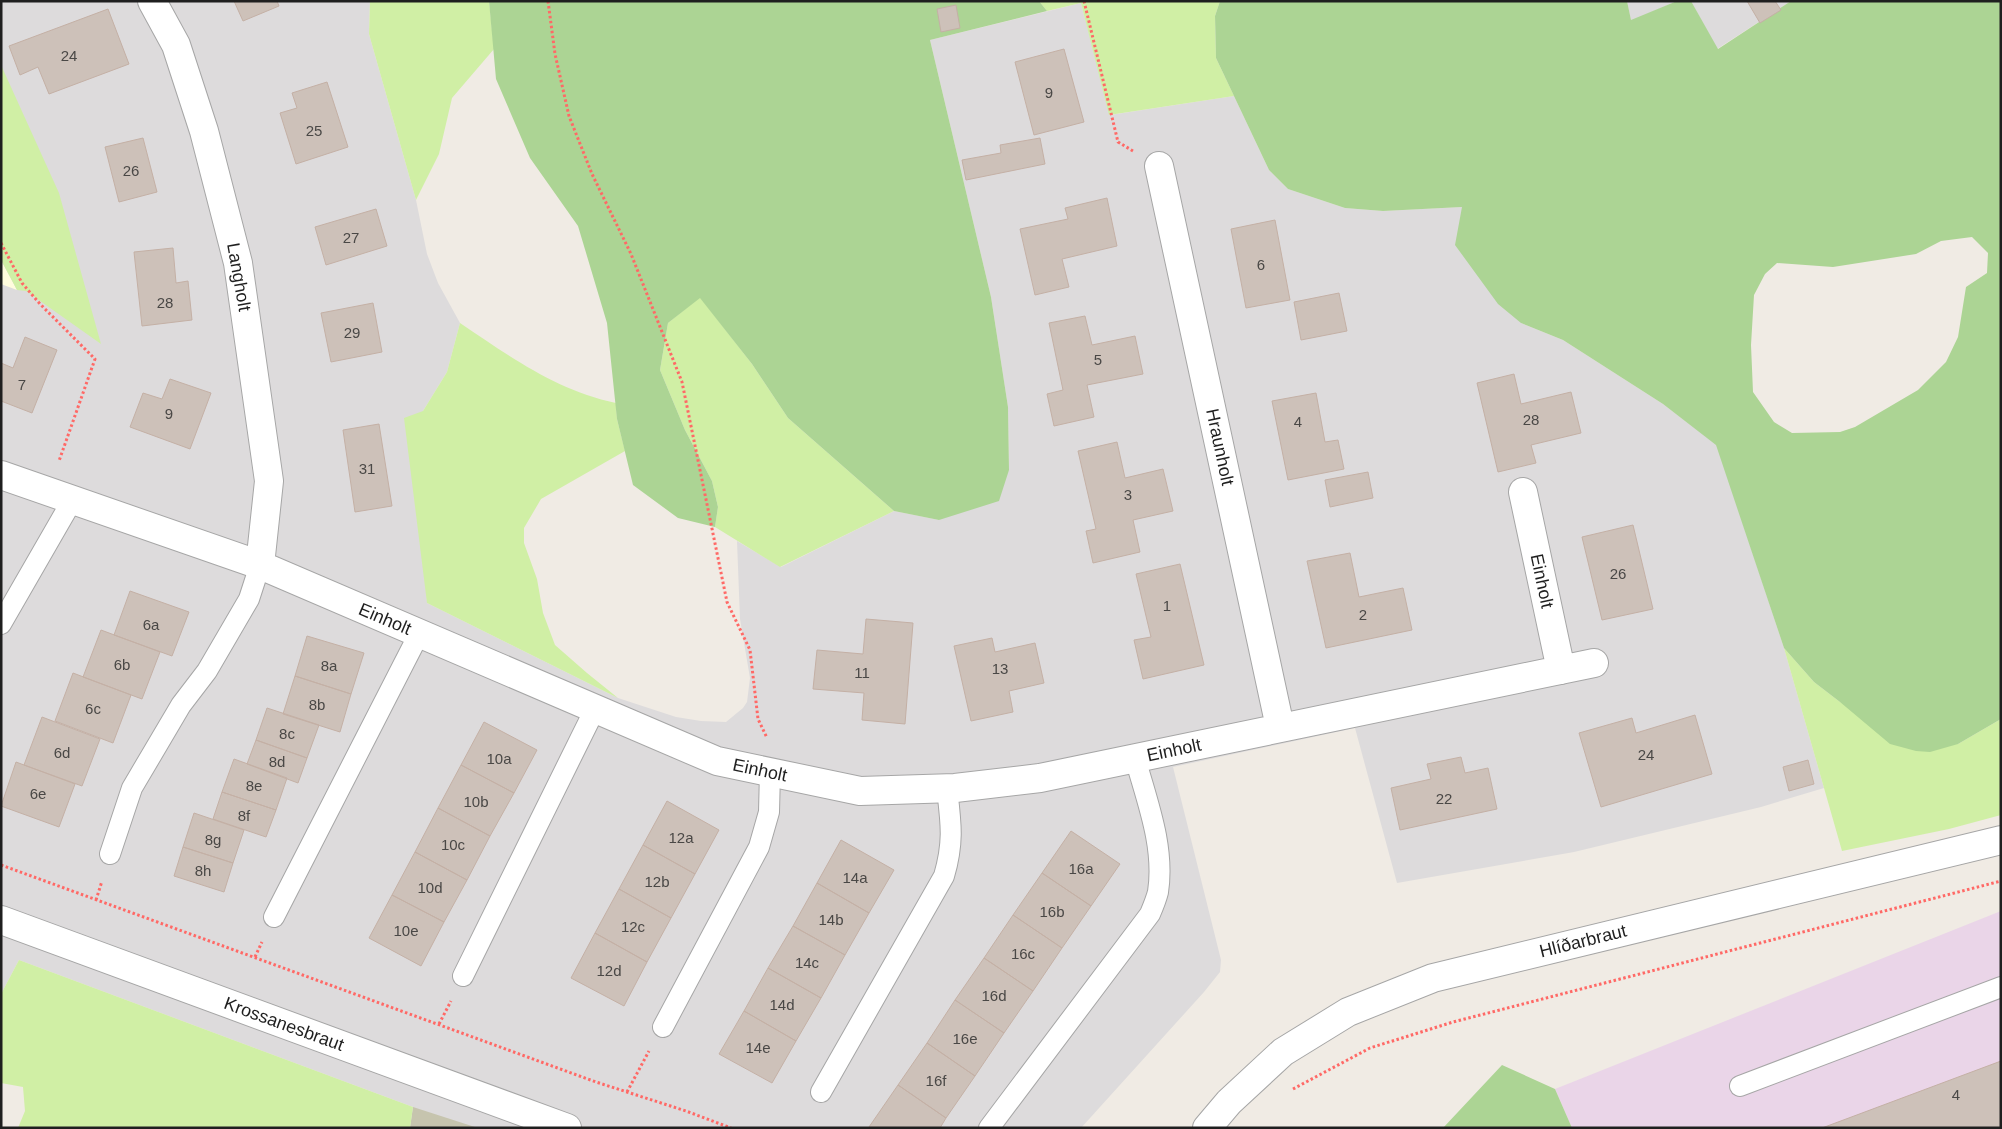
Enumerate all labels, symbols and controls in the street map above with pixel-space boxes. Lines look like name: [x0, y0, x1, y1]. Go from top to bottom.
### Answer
house number: 24: [61, 47, 77, 64]
house number: 9: [1045, 84, 1053, 101]
house number: 25: [306, 122, 322, 139]
house number: 26: [123, 162, 139, 179]
house number: 27: [343, 229, 359, 246]
street label: Langholt: [223, 241, 255, 313]
house number: 6: [1257, 256, 1265, 273]
house number: 28: [157, 294, 173, 311]
house number: 29: [344, 324, 360, 341]
house number: 5: [1094, 351, 1102, 368]
house number: 7: [18, 376, 26, 393]
house number: 9: [165, 405, 173, 422]
street label: Hraunholt: [1202, 407, 1238, 487]
house number: 28: [1523, 411, 1539, 428]
house number: 4: [1294, 413, 1302, 430]
house number: 31: [359, 460, 375, 477]
house number: 3: [1124, 486, 1132, 503]
street label: Einholt: [1526, 552, 1558, 610]
house number: 26: [1610, 565, 1626, 582]
house number: 1: [1163, 597, 1171, 614]
street label: Einholt: [356, 599, 414, 639]
house number: 2: [1359, 606, 1367, 623]
house number: 6a: [143, 616, 160, 633]
house number: 6b: [114, 656, 130, 673]
house number: 8a: [321, 657, 338, 674]
house number: 13: [992, 660, 1008, 677]
house number: 11: [854, 664, 870, 681]
house number: 8b: [309, 696, 325, 713]
house number: 6c: [85, 700, 101, 717]
house number: 8c: [279, 725, 295, 742]
street label: Einholt: [1145, 734, 1203, 766]
house number: 6d: [54, 744, 70, 761]
house number: 24: [1638, 746, 1654, 763]
house number: 10a: [486, 750, 512, 767]
house number: 8d: [269, 753, 285, 770]
street label: Einholt: [731, 754, 789, 786]
house number: 8e: [246, 777, 262, 794]
house number: 6e: [30, 785, 46, 802]
house number: 22: [1436, 790, 1452, 807]
house number: 10b: [463, 793, 489, 810]
house number: 8f: [238, 807, 251, 824]
house number: 12a: [668, 829, 694, 846]
house number: 8g: [205, 831, 221, 848]
house number: 10c: [441, 836, 466, 853]
house number: 16a: [1068, 860, 1094, 877]
house number: 8h: [195, 862, 211, 879]
house number: 14a: [842, 869, 868, 886]
house number: 12b: [644, 873, 670, 890]
house number: 10d: [417, 879, 443, 896]
house number: 16b: [1039, 903, 1065, 920]
house number: 14b: [818, 911, 844, 928]
house number: 12c: [621, 918, 646, 935]
street label: Hlíðarbraut: [1537, 921, 1629, 961]
house number: 10e: [393, 922, 419, 939]
house number: 16c: [1011, 945, 1036, 962]
house number: 14c: [795, 954, 820, 971]
house number: 12d: [596, 962, 622, 979]
house number: 16d: [981, 987, 1007, 1004]
street label: Krossanesbraut: [221, 993, 347, 1055]
house number: 14d: [769, 996, 795, 1013]
house number: 16e: [952, 1030, 978, 1047]
house number: 14e: [745, 1039, 771, 1056]
house number: 16f: [926, 1072, 947, 1089]
house number: 4: [1952, 1086, 1960, 1103]

